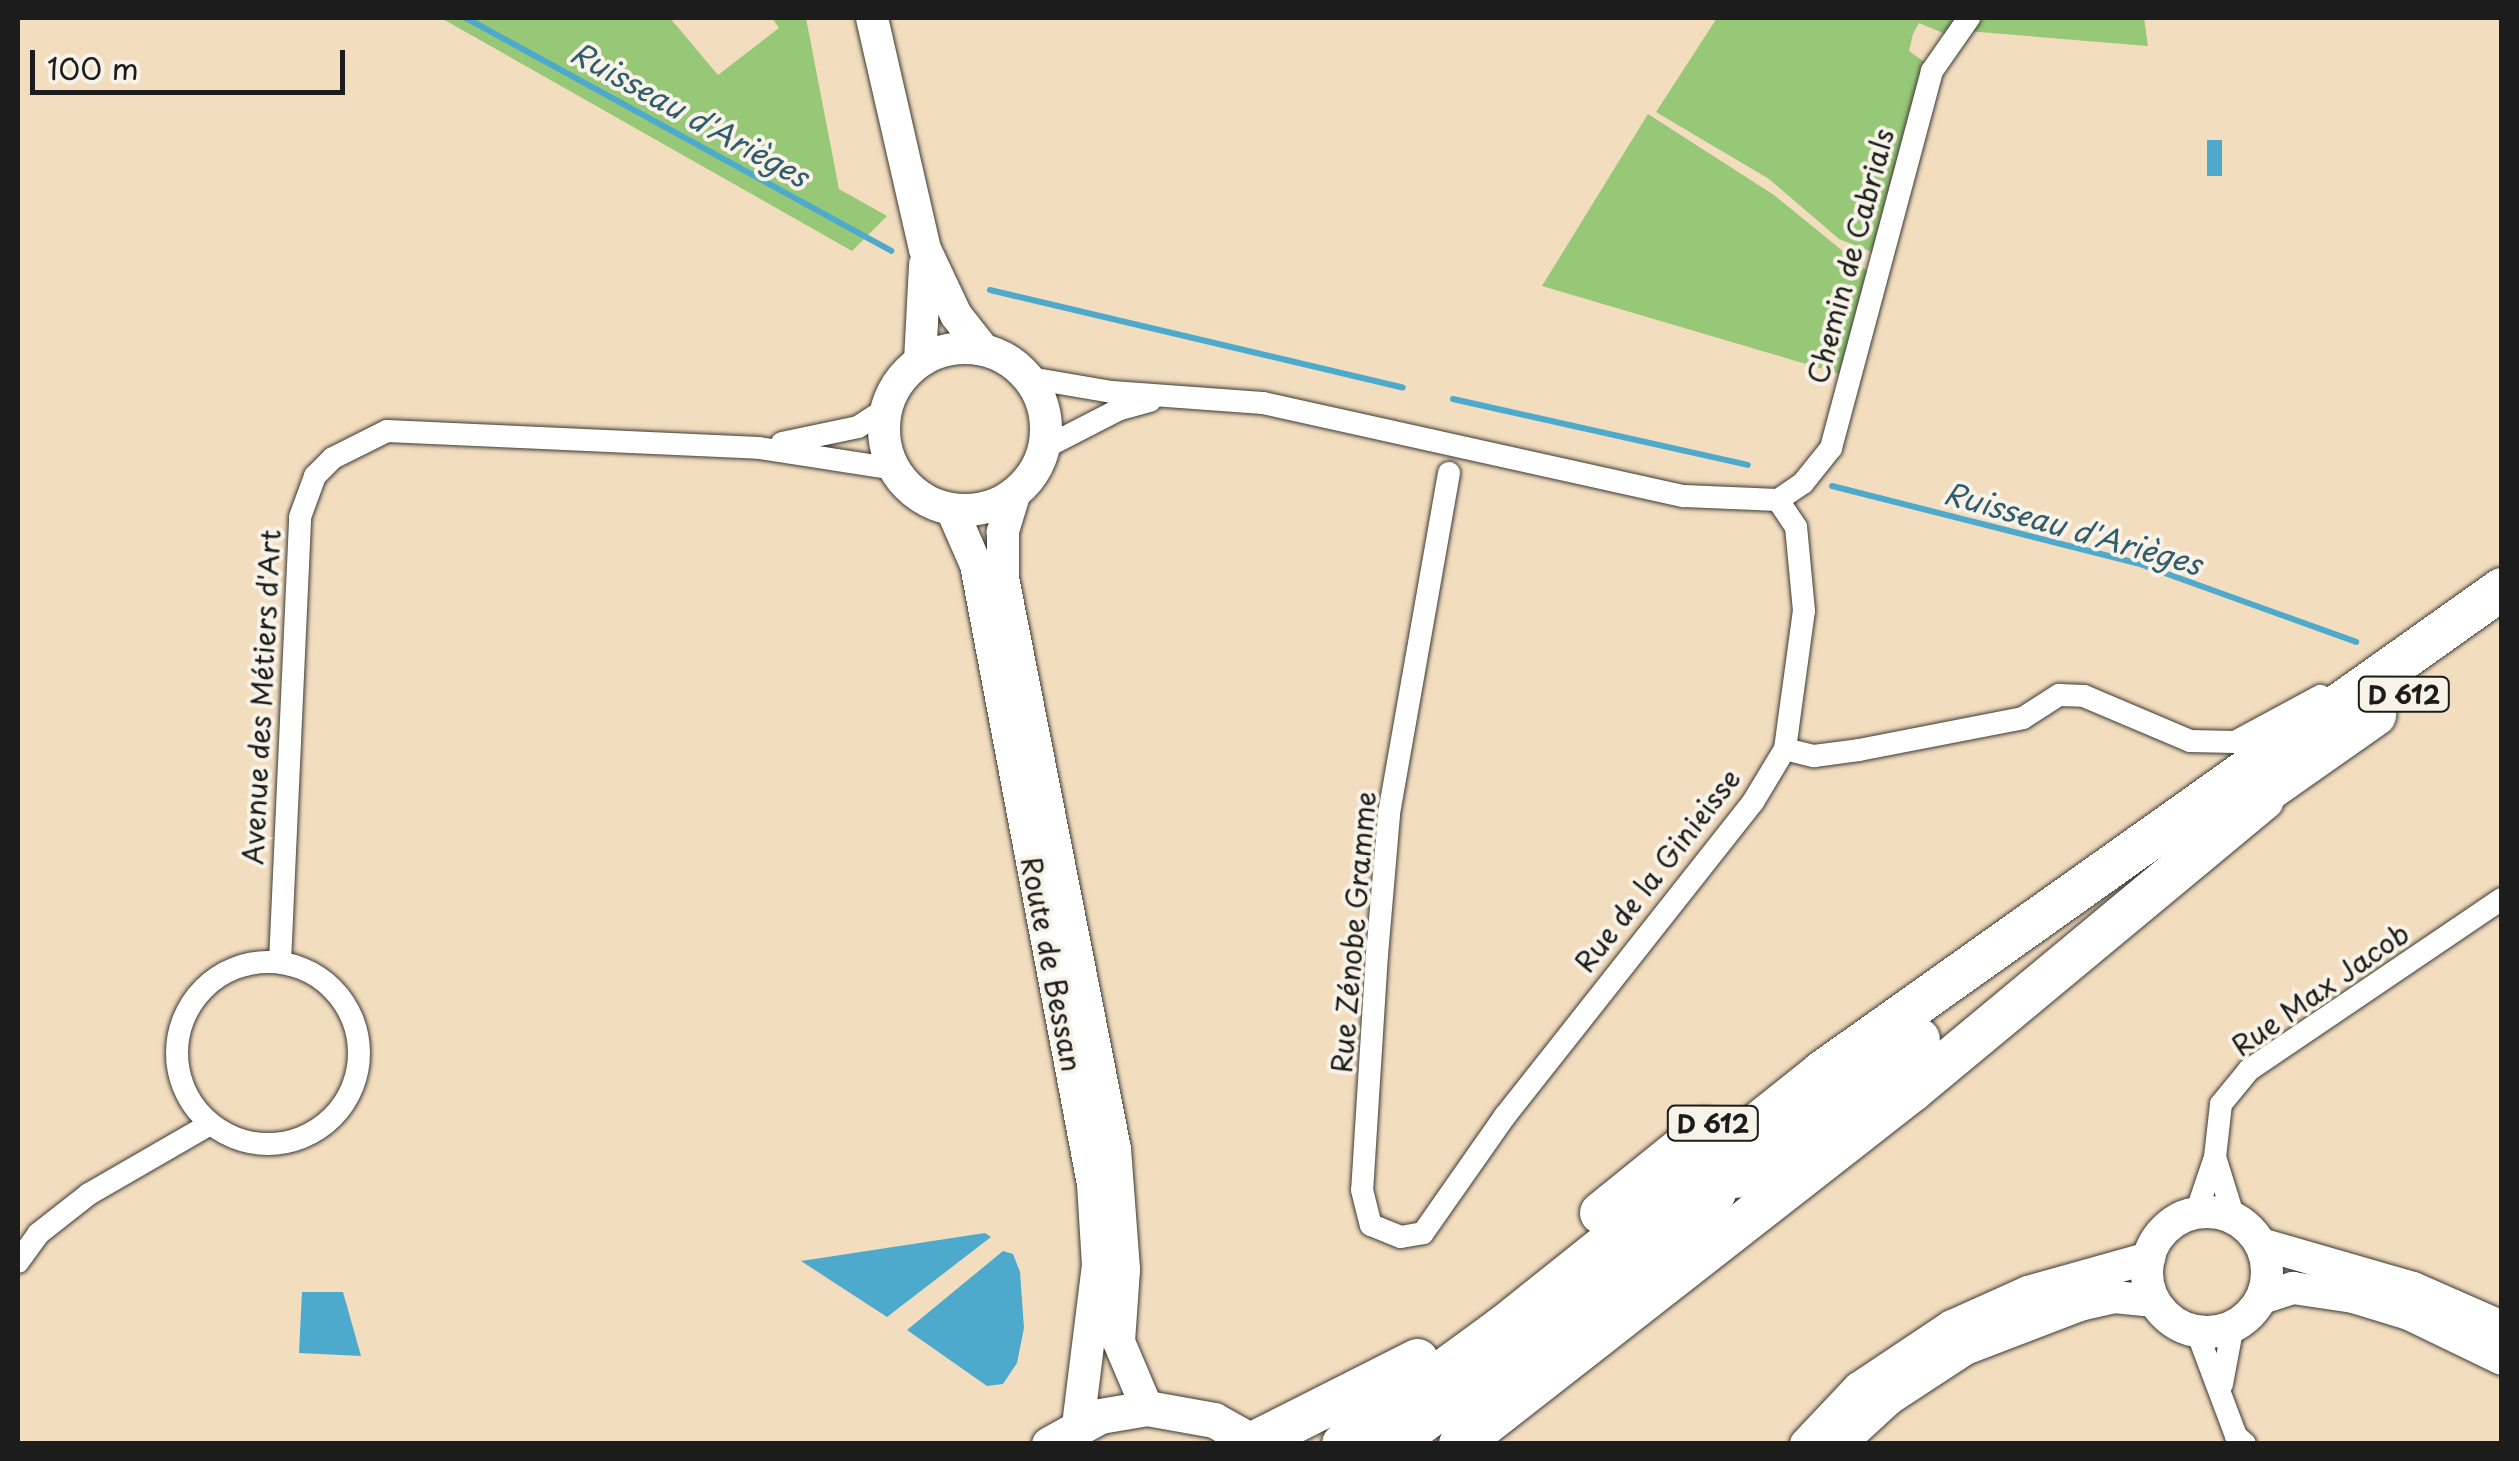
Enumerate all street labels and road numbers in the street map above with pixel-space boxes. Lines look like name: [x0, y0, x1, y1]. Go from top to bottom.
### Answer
street label: Chemin de Cabrials: [1800, 124, 1900, 388]
street label: Avenue des Métiers d'Art: [235, 529, 287, 865]
road number: D 612: [2356, 674, 2452, 714]
street label: Rue de la Ginieisse: [1566, 760, 1748, 980]
street label: Rue Zénobe Gramme: [1324, 788, 1382, 1076]
street label: Route de Bessan: [1014, 853, 1090, 1075]
street label: Rue Max Jacob: [2225, 916, 2415, 1062]
road number: D 612: [1666, 1103, 1760, 1143]

